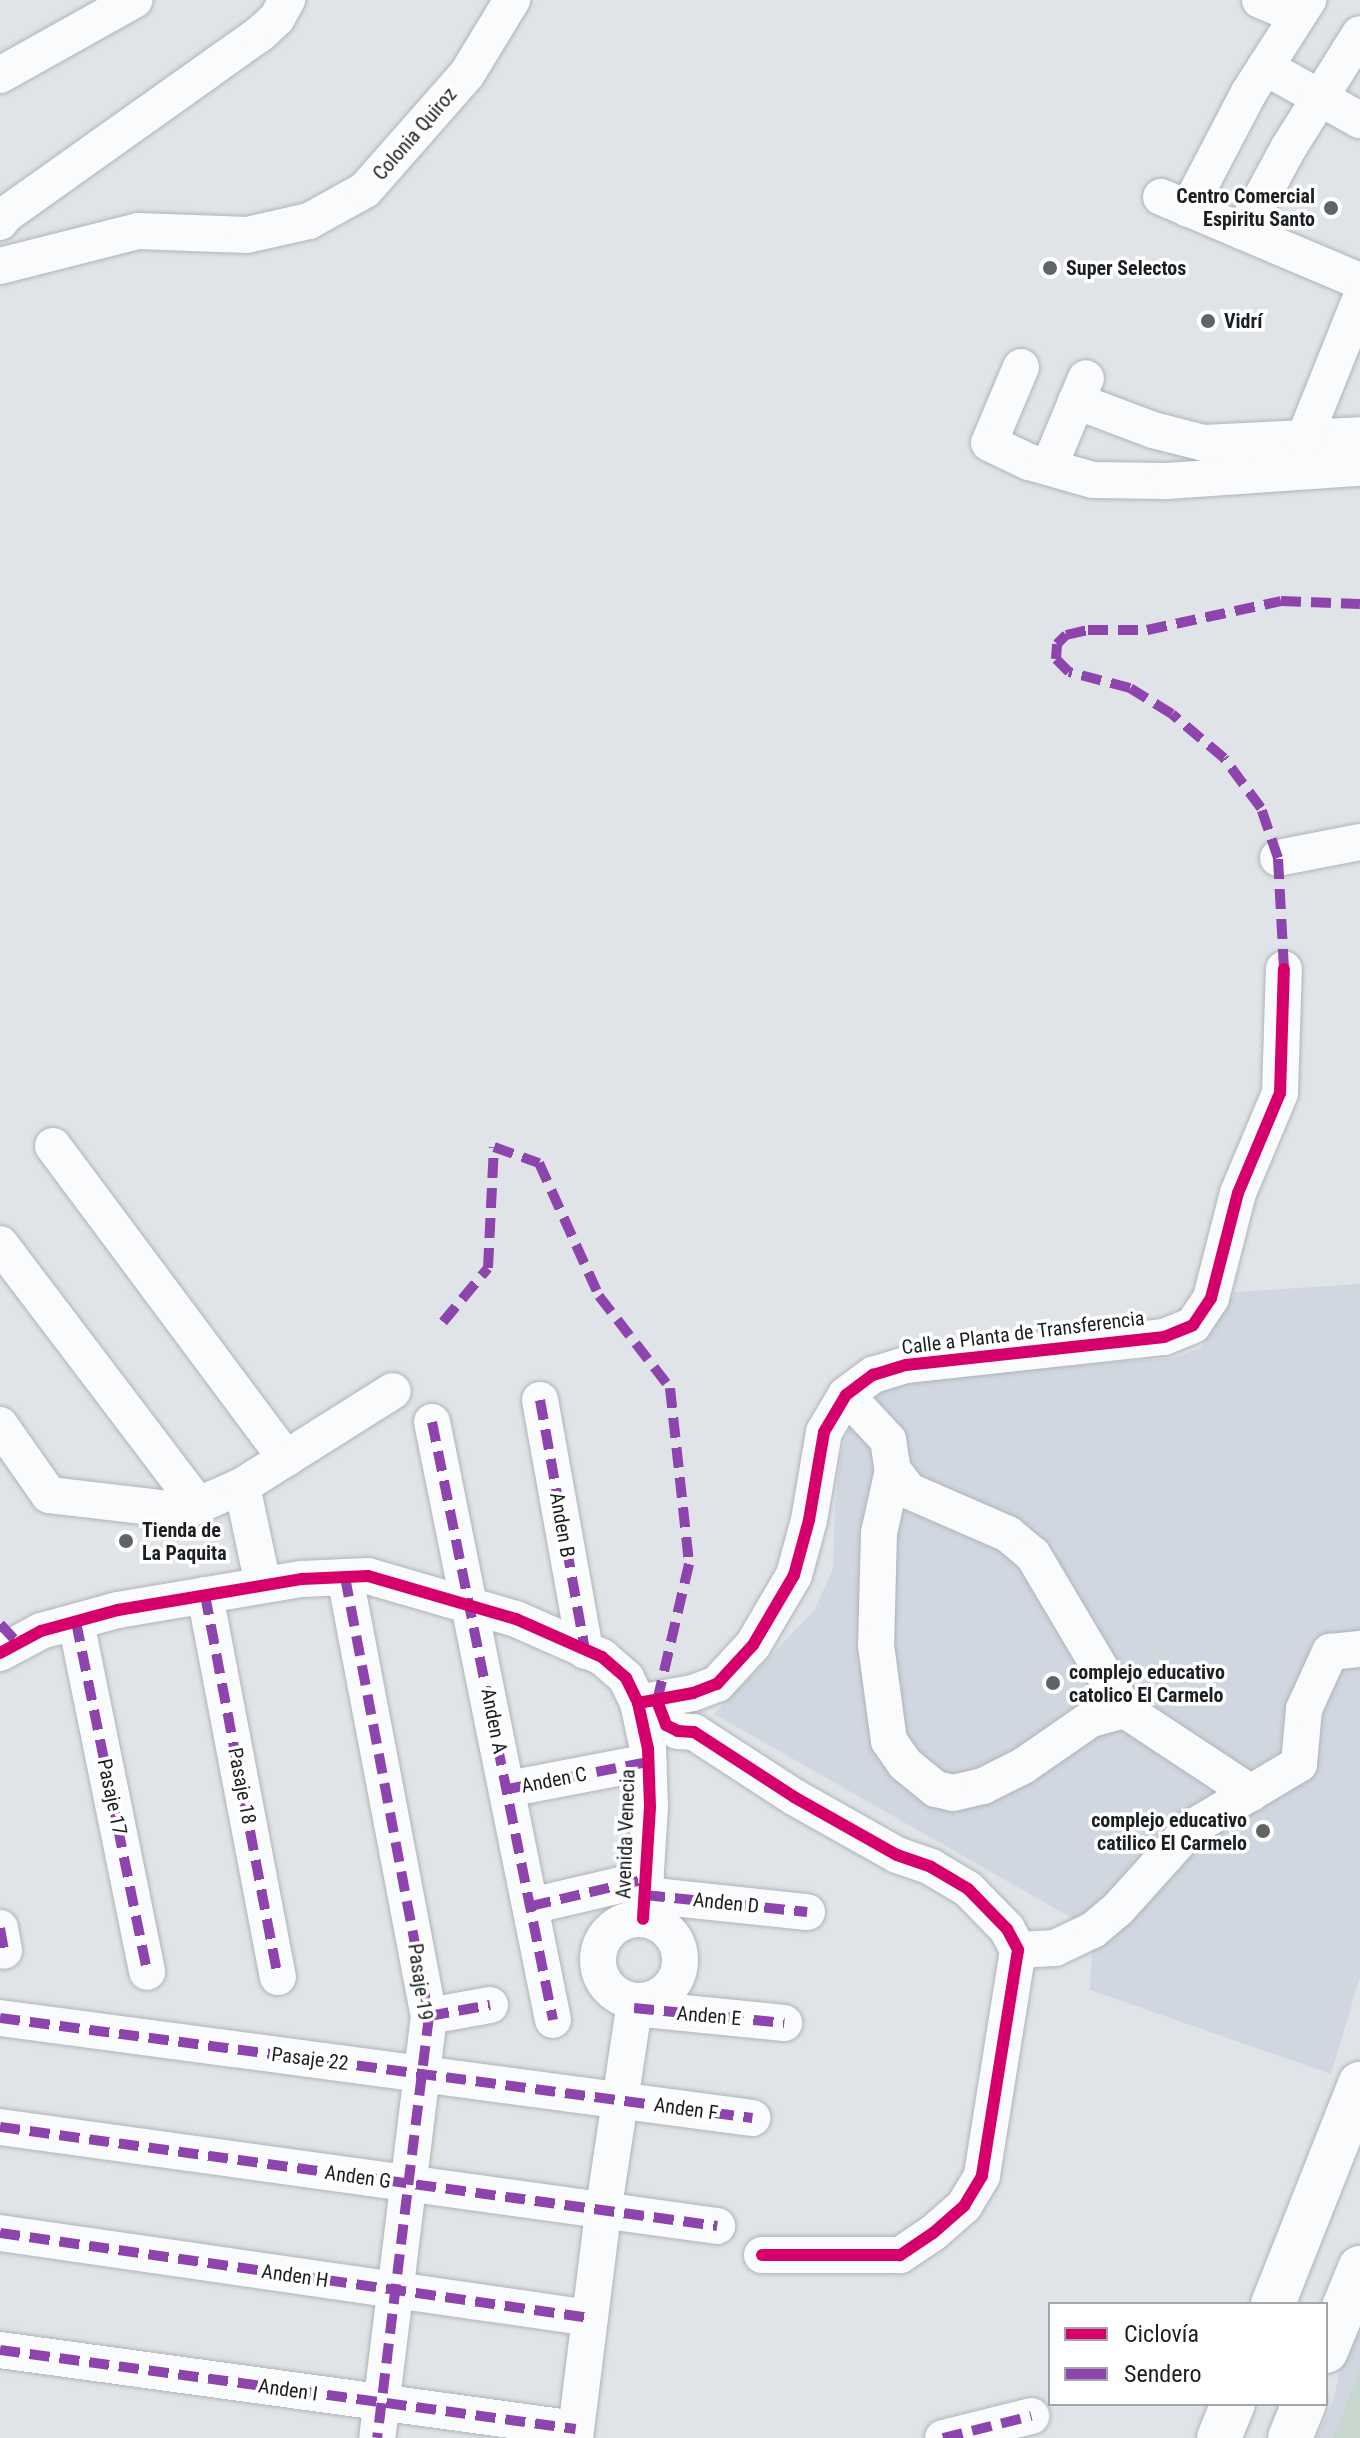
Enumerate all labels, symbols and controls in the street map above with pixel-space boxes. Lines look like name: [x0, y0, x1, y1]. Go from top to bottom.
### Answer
street label: Colonia Quiroz: [368, 83, 462, 185]
place label: Centro Comercial Espiritu Santo: [1176, 184, 1315, 231]
marker: Centro Comercial Espiritu Santo: [1322, 199, 1340, 217]
place label: Super Selectos: [1066, 256, 1186, 280]
marker: Super Selectos: [1041, 259, 1059, 277]
place label: Vidrí: [1224, 309, 1262, 333]
marker: Vidrí: [1199, 312, 1217, 330]
street label: Calle a Planta de Transferencia: [900, 1306, 1146, 1360]
street label: Anden B: [544, 1491, 580, 1559]
place label: Tienda de La Paquita: [142, 1518, 227, 1565]
marker: Tienda de La Paquita: [117, 1532, 135, 1550]
place label: complejo educativo catolico El Carmelo: [1069, 1660, 1225, 1707]
marker: complejo educativo catolico El Carmelo: [1044, 1674, 1062, 1692]
street label: Anden A: [476, 1686, 512, 1756]
street label: Pasaje 18: [223, 1746, 261, 1826]
street label: Pasaje 17: [92, 1757, 132, 1837]
street label: Anden C: [519, 1762, 589, 1798]
street label: Avenida Venecia: [612, 1769, 640, 1899]
place label: complejo educativo catilico El Carmelo: [1091, 1808, 1247, 1855]
marker: complejo educativo catilico El Carmelo: [1254, 1822, 1272, 1840]
street label: Anden D: [692, 1888, 760, 1918]
street label: Pasaje 19: [403, 1942, 437, 2022]
street label: Anden E: [676, 2001, 742, 2031]
street label: Pasaje 22: [270, 2042, 350, 2076]
street label: Anden F: [652, 2093, 720, 2125]
street label: Anden G: [323, 2160, 393, 2194]
street label: Anden H: [260, 2259, 330, 2293]
legend: [1048, 2302, 1328, 2406]
text: Ciclovía: [1124, 2320, 1199, 2348]
text: Sendero: [1124, 2360, 1202, 2388]
street label: Anden I: [257, 2374, 319, 2406]

